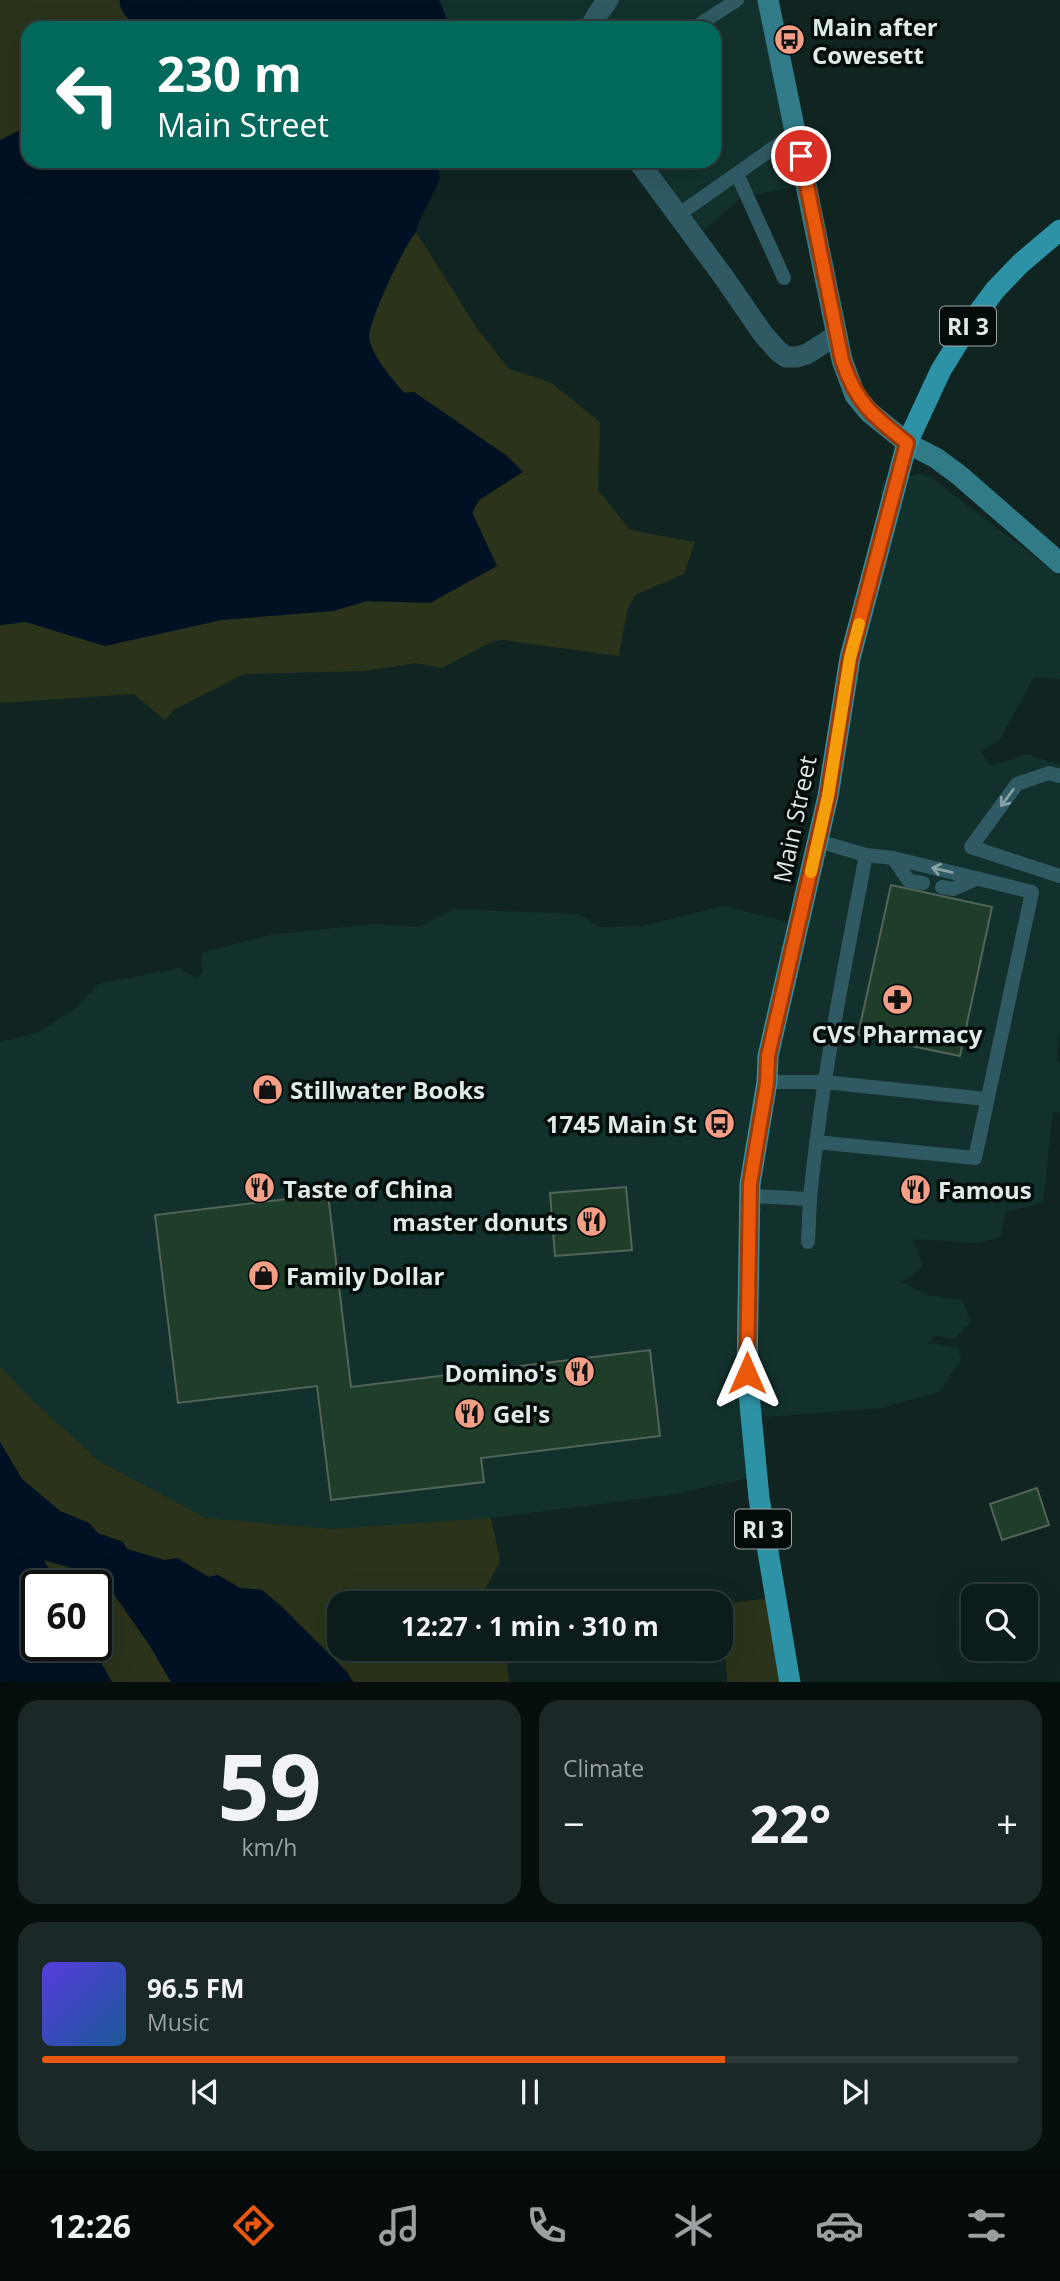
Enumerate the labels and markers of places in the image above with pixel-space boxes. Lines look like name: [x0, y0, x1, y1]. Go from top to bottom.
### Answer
place label: Main after Cowesett: [812, 10, 938, 71]
bus stop icon: Main after Cowesett: [772, 23, 806, 57]
pin: [771, 126, 831, 186]
pharmacy icon: CVS Pharmacy: [880, 982, 914, 1016]
place label: CVS Pharmacy: [812, 1017, 983, 1050]
shop icon: Stillwater Books: [250, 1072, 284, 1106]
place label: Stillwater Books: [290, 1073, 485, 1106]
bus stop icon: 1745 Main St: [703, 1106, 737, 1140]
place label: 1745 Main St: [546, 1107, 697, 1140]
restaurant icon: Taste of China: [243, 1171, 277, 1205]
place label: Taste of China: [283, 1172, 453, 1205]
restaurant icon: Famous: [898, 1172, 932, 1206]
place label: Famous: [938, 1173, 1032, 1206]
restaurant icon: master donuts: [574, 1204, 608, 1238]
place label: master donuts: [392, 1205, 568, 1238]
shop icon: Family Dollar: [246, 1258, 280, 1292]
place label: Family Dollar: [286, 1259, 445, 1292]
restaurant icon: Domino's: [563, 1355, 597, 1389]
place label: Domino's: [445, 1356, 557, 1389]
restaurant icon: Gel's: [453, 1396, 487, 1430]
place label: Gel's: [493, 1397, 550, 1430]

